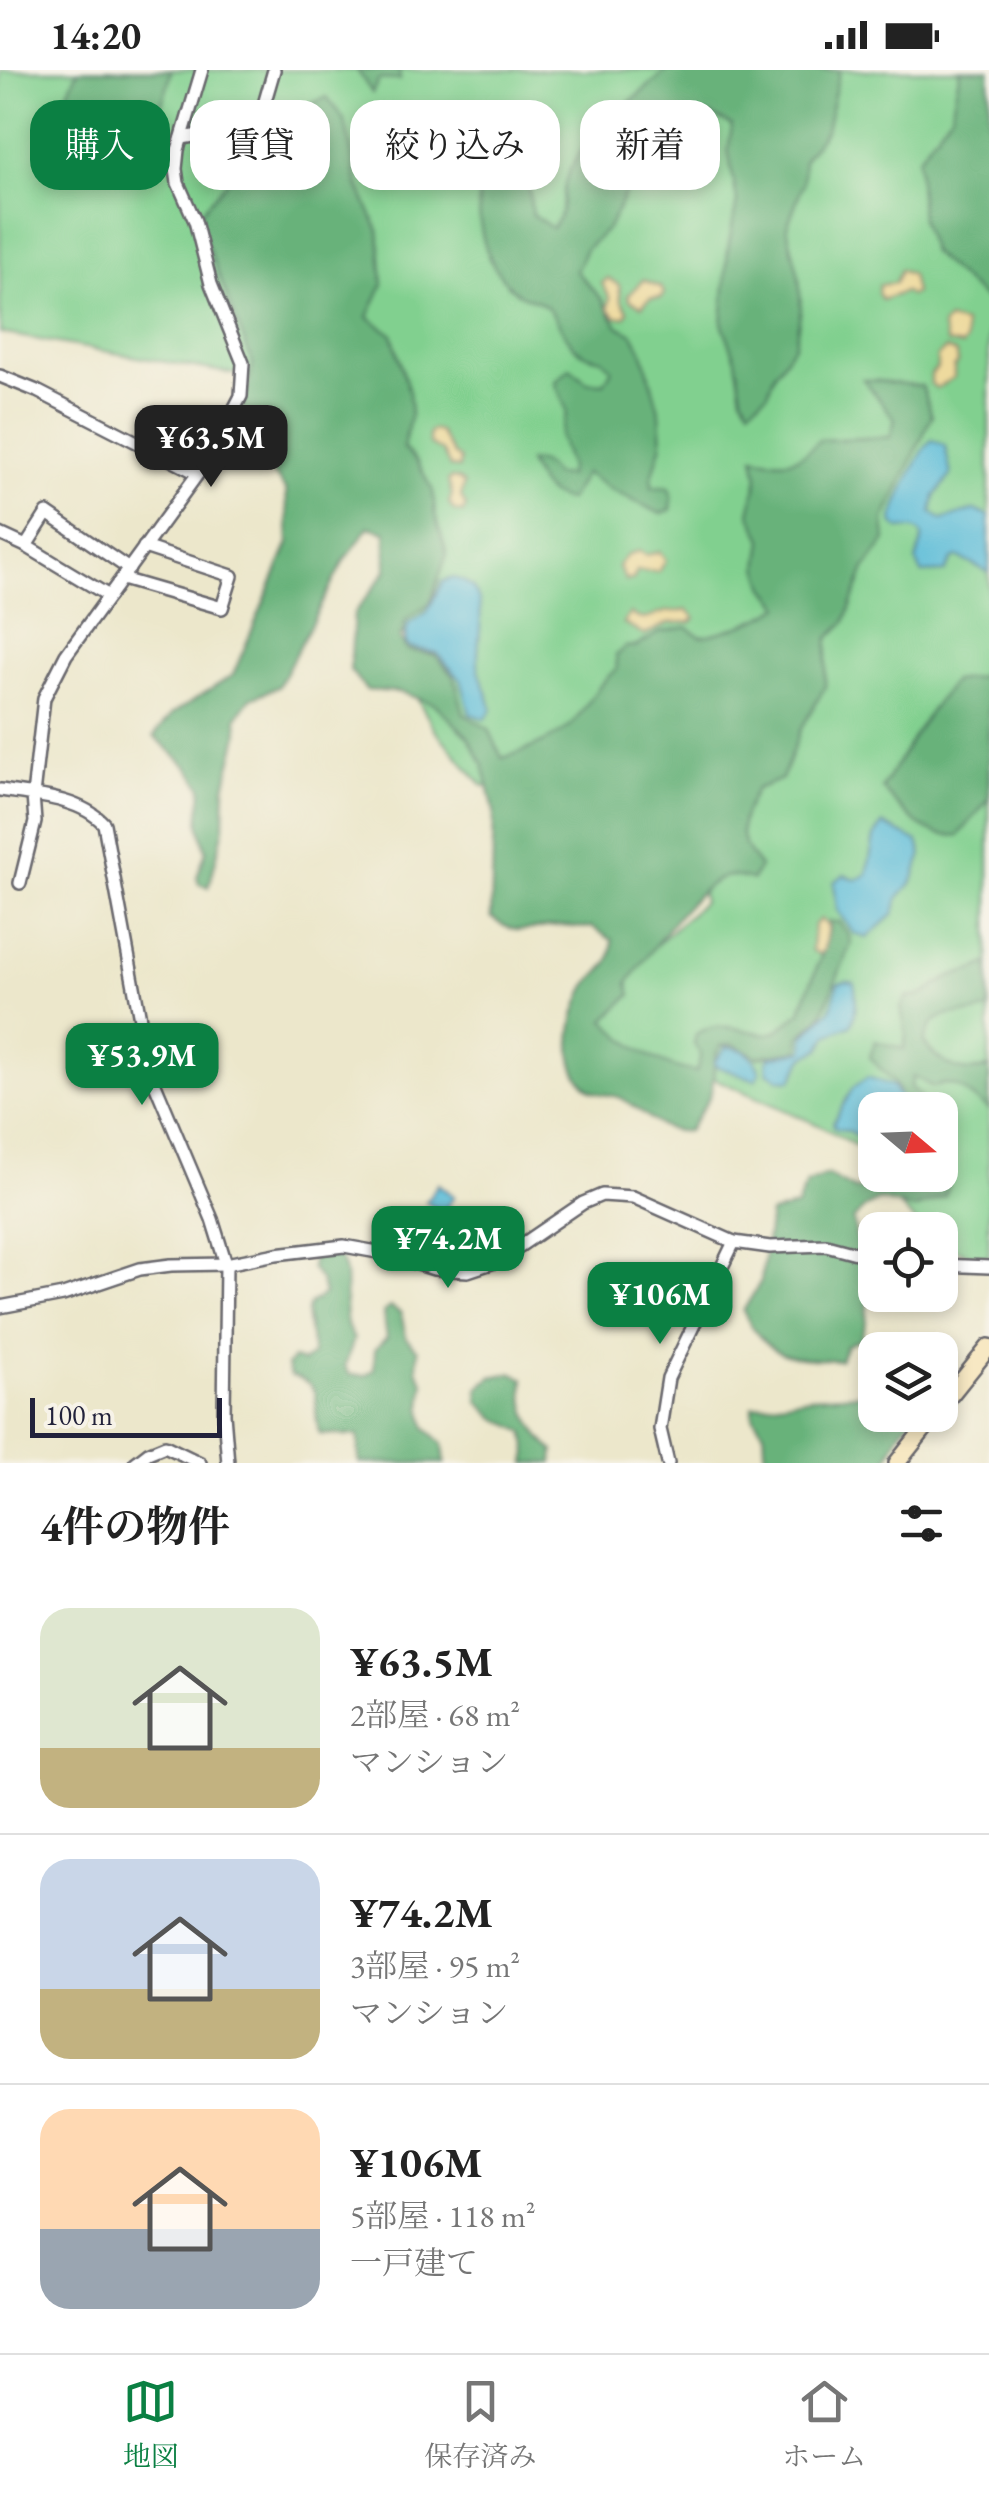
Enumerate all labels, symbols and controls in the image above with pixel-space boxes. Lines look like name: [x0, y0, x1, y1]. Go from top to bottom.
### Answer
text: 14:20: [50, 11, 141, 60]
chip: 購入: [30, 100, 170, 190]
chip: 賃貸: [190, 100, 330, 190]
chip: 絞り込み: [350, 100, 560, 190]
chip: 新着: [580, 100, 720, 190]
pin: ¥63.5M: [130, 405, 292, 490]
text: ¥63.5M: [157, 416, 265, 458]
pin: ¥53.9M: [61, 1023, 223, 1108]
text: ¥53.9M: [88, 1034, 196, 1076]
north arrow: [858, 1092, 958, 1192]
map controls: [858, 1092, 958, 1432]
pin: ¥74.2M: [367, 1206, 529, 1291]
button: locate: [858, 1212, 958, 1312]
text: ¥74.2M: [394, 1217, 502, 1259]
pin: ¥106M: [590, 1262, 730, 1347]
text: ¥106M: [609, 1273, 711, 1315]
button: layers: [858, 1332, 958, 1432]
scale bar: [30, 1393, 222, 1438]
text: 100 m: [45, 1397, 113, 1433]
icon: filters: [894, 1496, 949, 1551]
text: 4件の物件: [40, 1499, 230, 1554]
text: ¥63.5M: [350, 1634, 493, 1689]
icon: home: [120, 1648, 240, 1768]
text: 2部屋 · 68 m²: [350, 1694, 520, 1736]
text: マンション: [350, 1741, 509, 1783]
text: ¥74.2M: [350, 1885, 493, 1940]
icon: home: [120, 1899, 240, 2019]
text: 3部屋 · 95 m²: [350, 1945, 520, 1987]
text: マンション: [350, 1992, 509, 2034]
text: ¥106M: [350, 2135, 483, 2190]
icon: home: [120, 2149, 240, 2269]
text: 5部屋 · 118 m²: [350, 2195, 536, 2237]
text: 一戸建て: [350, 2242, 478, 2284]
tab: 地図: [123, 2374, 179, 2474]
tab: 保存済み: [424, 2374, 536, 2474]
tab: ホーム: [782, 2374, 866, 2474]

